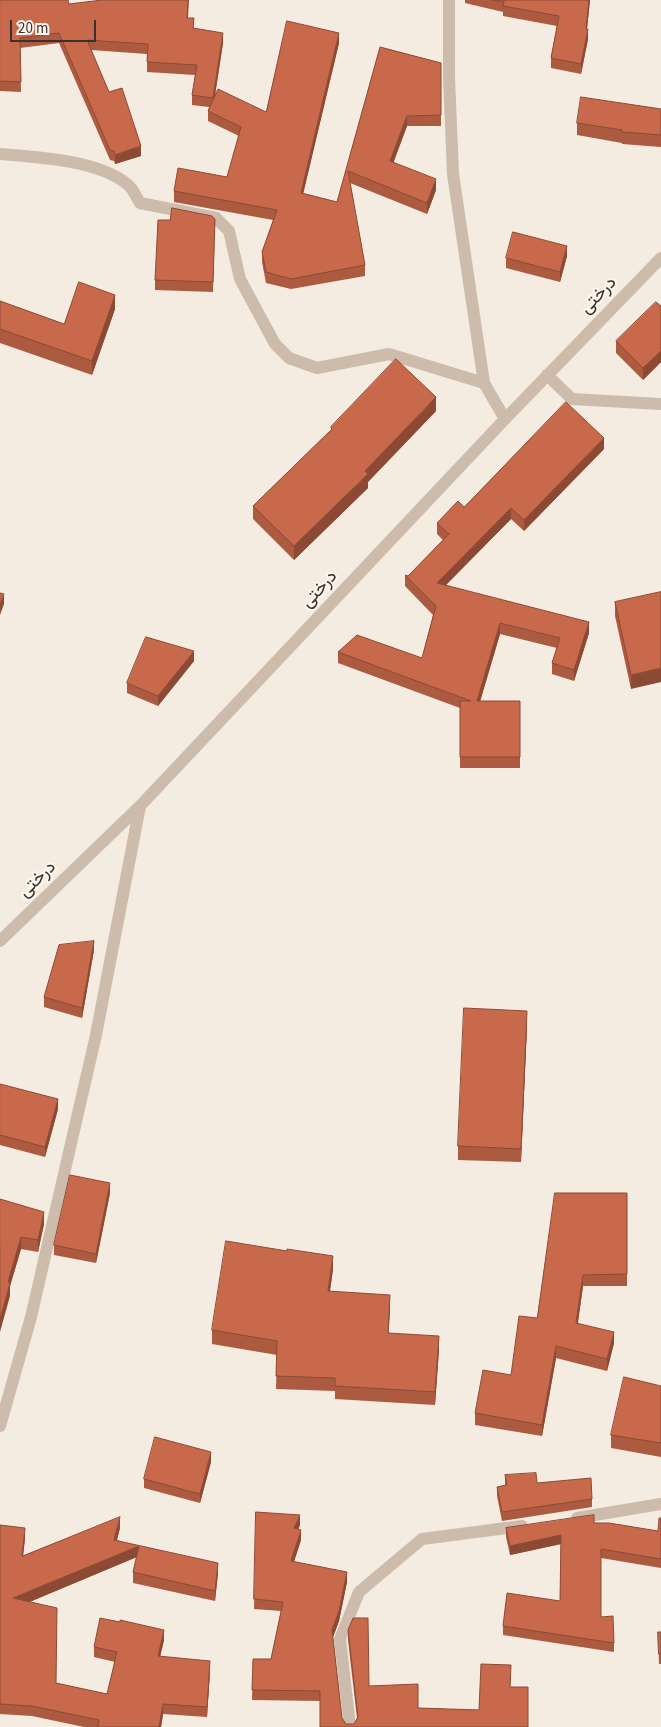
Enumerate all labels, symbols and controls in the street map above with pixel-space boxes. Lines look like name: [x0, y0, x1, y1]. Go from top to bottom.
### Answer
scale bar: [12, 10, 99, 42]
text: 20 m: [18, 18, 48, 39]
street label: درختی: [576, 273, 622, 319]
street label: درختی: [297, 567, 343, 613]
street label: درختی: [15, 857, 61, 903]

